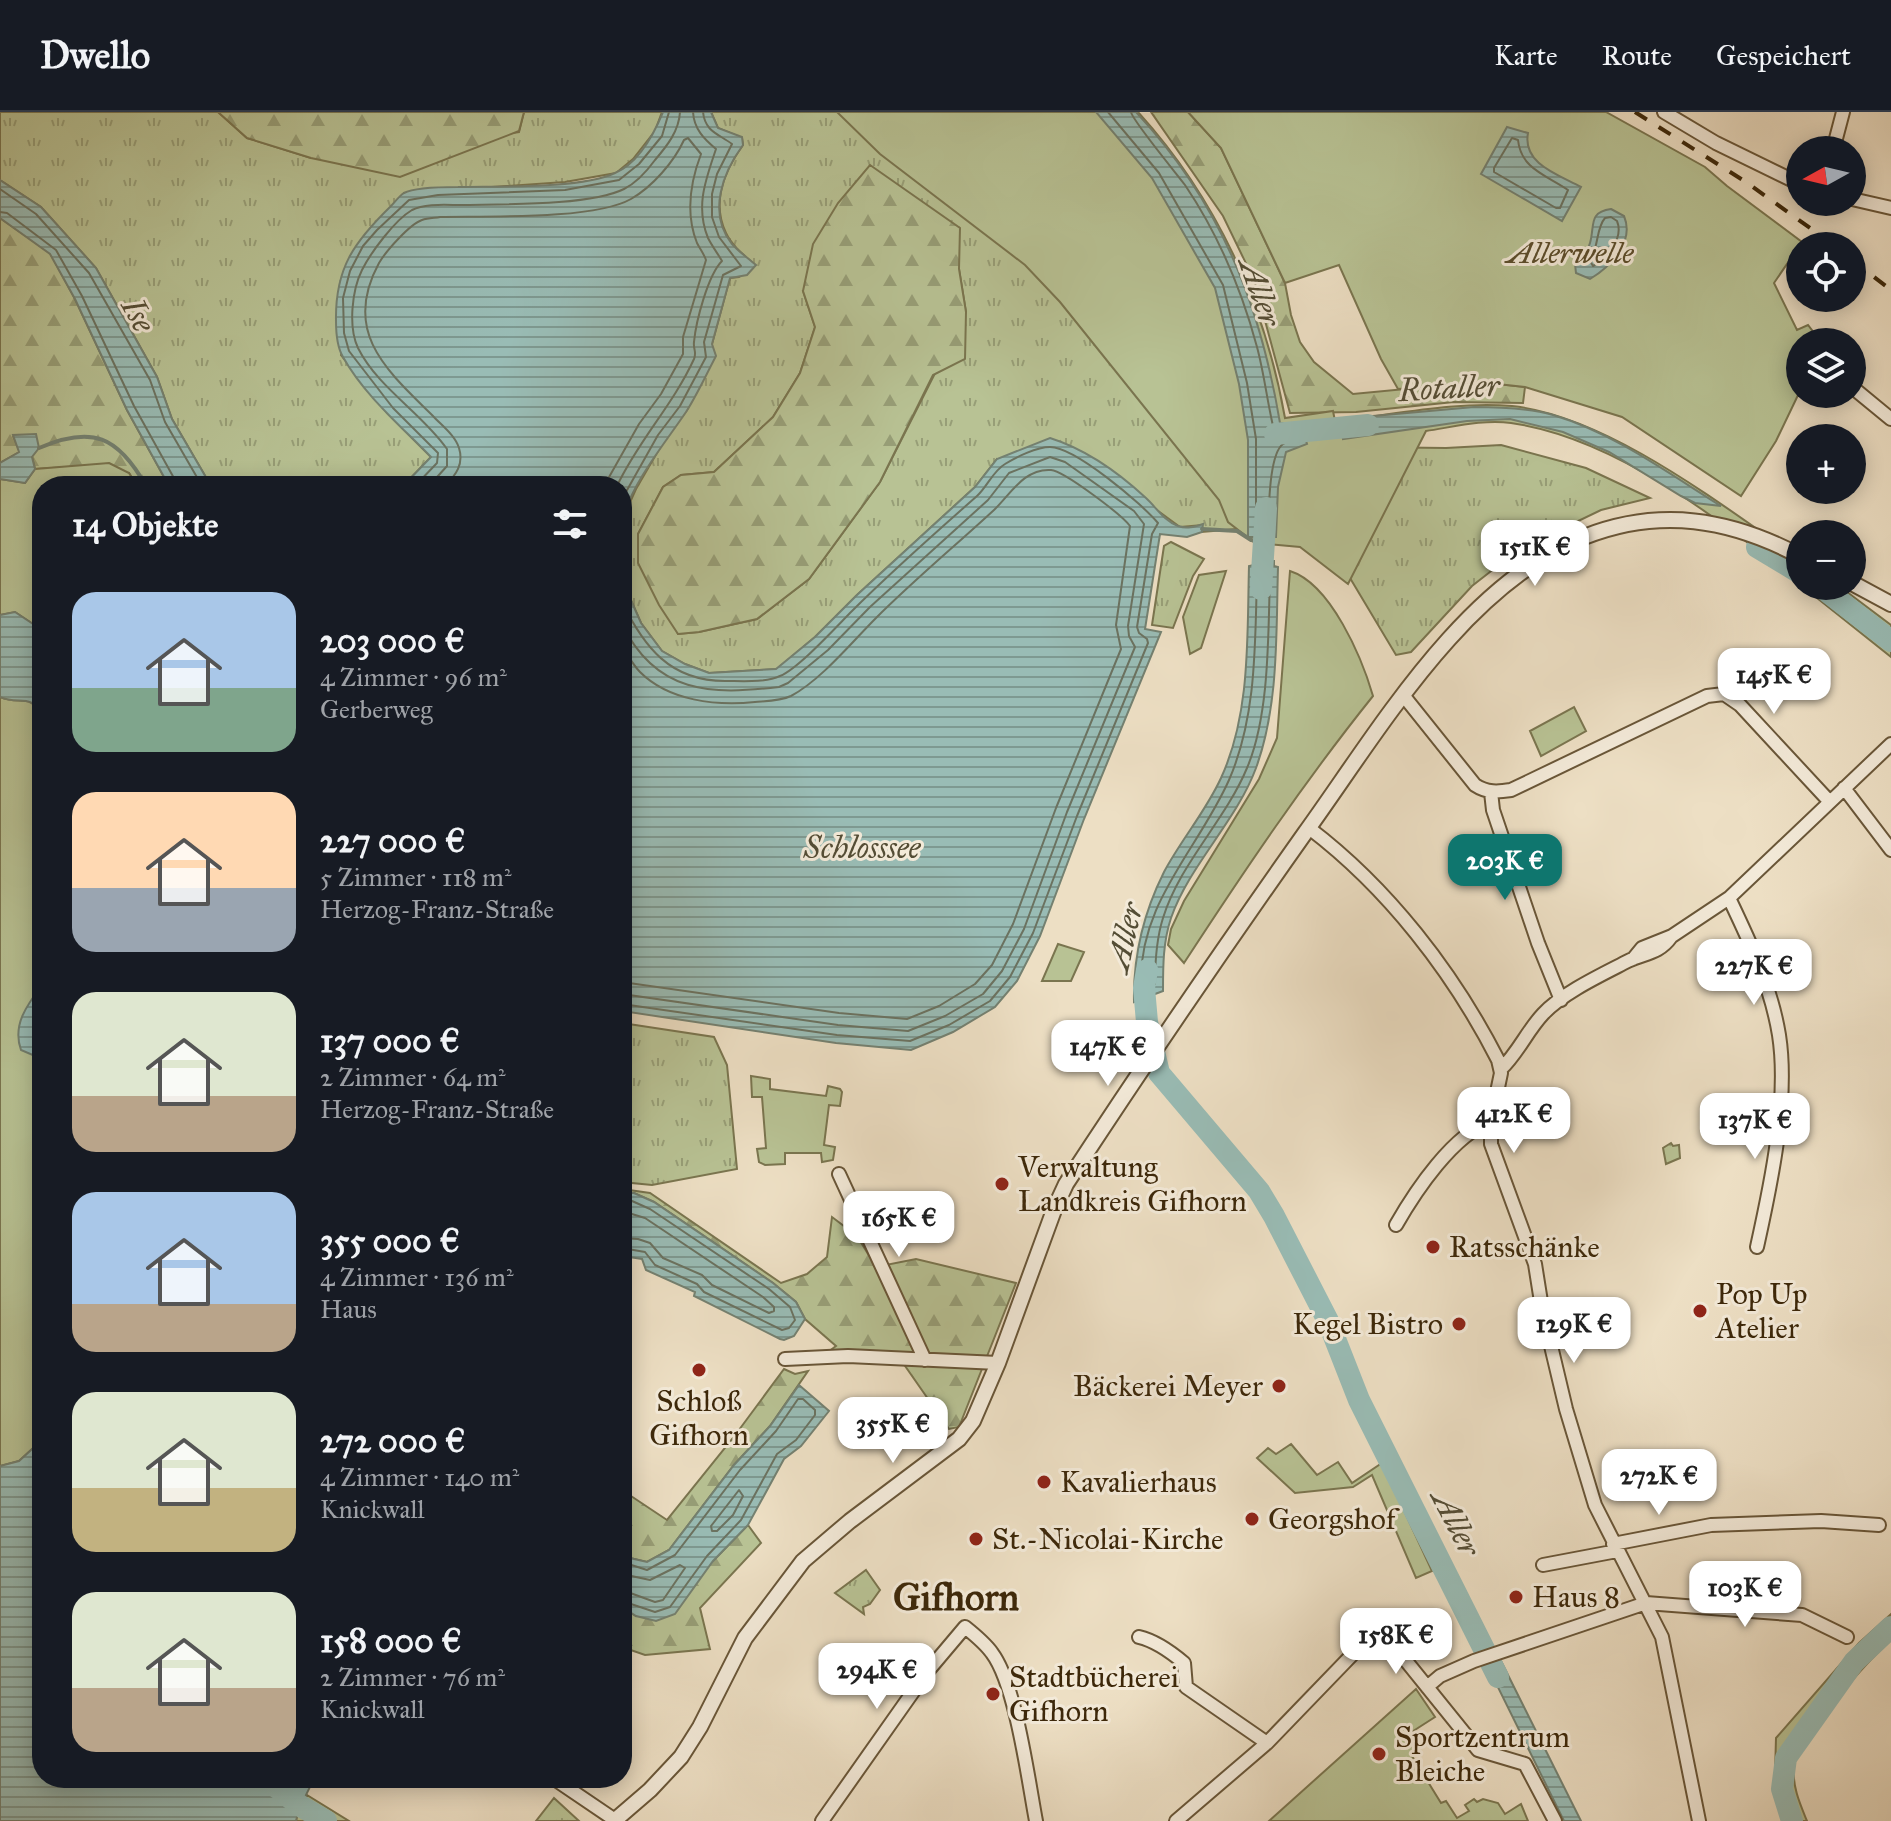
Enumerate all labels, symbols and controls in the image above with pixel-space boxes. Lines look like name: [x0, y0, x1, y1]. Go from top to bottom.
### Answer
text: Dwello: [40, 32, 150, 78]
text: Karte: [1494, 38, 1558, 73]
text: Route: [1602, 38, 1672, 73]
text: Gespeichert: [1716, 38, 1851, 73]
north arrow: [1786, 136, 1866, 216]
map controls: [1786, 136, 1866, 600]
button: locate: [1786, 232, 1866, 312]
park label: Allerwelle: [1504, 235, 1634, 271]
water label: Aller: [1229, 250, 1290, 333]
water label: Ise: [112, 290, 164, 340]
button: layers: [1786, 328, 1866, 408]
water label: Rotaller: [1396, 366, 1502, 410]
button: +: [1786, 424, 1866, 504]
icon: filters: [548, 502, 592, 546]
text: 14 Objekte: [72, 504, 218, 545]
pin: 151K €: [1470, 520, 1600, 588]
button: −: [1786, 520, 1866, 600]
text: 151K €: [1499, 530, 1571, 562]
text: 203 000 €: [320, 620, 465, 661]
icon: home: [136, 624, 232, 720]
pin: 145K €: [1709, 648, 1839, 716]
text: 145K €: [1736, 658, 1812, 690]
text: 4 Zimmer · 96 m²: [320, 661, 507, 693]
text: Gerberweg: [320, 693, 433, 725]
text: 227 000 €: [320, 820, 465, 861]
icon: home: [136, 824, 232, 920]
water label: Schlosssee: [803, 828, 922, 867]
pin: 203K €: [1440, 834, 1570, 902]
text: 203K €: [1466, 844, 1544, 876]
text: 5 Zimmer · 118 m²: [320, 861, 511, 893]
text: Herzog-Franz-Straße: [320, 893, 554, 925]
water label: Aller: [1098, 897, 1152, 978]
pin: 227K €: [1689, 939, 1819, 1007]
text: 227K €: [1715, 949, 1793, 981]
text: 137 000 €: [320, 1020, 460, 1061]
pin: 147K €: [1043, 1020, 1173, 1088]
icon: home: [136, 1024, 232, 1120]
text: 147K €: [1069, 1030, 1147, 1062]
text: 2 Zimmer · 64 m²: [320, 1061, 506, 1093]
pin: 412K €: [1449, 1087, 1579, 1155]
text: Herzog-Franz-Straße: [320, 1093, 554, 1125]
pin: 137K €: [1690, 1093, 1820, 1161]
text: 412K €: [1475, 1097, 1553, 1129]
text: 137K €: [1718, 1103, 1792, 1135]
place label: Verwaltung Landkreis Gifhorn: [1017, 1149, 1247, 1219]
marker: Verwaltung Landkreis Gifhorn: [993, 1175, 1011, 1193]
pin: 165K €: [834, 1191, 964, 1259]
text: 165K €: [861, 1201, 937, 1233]
text: 355 000 €: [320, 1220, 460, 1261]
icon: home: [136, 1224, 232, 1320]
place label: Ratsschänke: [1449, 1229, 1600, 1265]
marker: Ratsschänke: [1424, 1238, 1442, 1256]
text: 4 Zimmer · 136 m²: [320, 1261, 514, 1293]
place label: Pop Up Atelier: [1714, 1276, 1807, 1346]
text: Haus: [320, 1293, 377, 1325]
pin: 129K €: [1509, 1297, 1639, 1365]
marker: Pop Up Atelier: [1691, 1302, 1709, 1320]
place label: Kegel Bistro: [1293, 1306, 1443, 1342]
text: 129K €: [1536, 1307, 1612, 1339]
marker: Kegel Bistro: [1450, 1315, 1468, 1333]
marker: Schloß Gifhorn: [690, 1361, 708, 1379]
place label: Bäckerei Meyer: [1073, 1368, 1264, 1404]
marker: Bäckerei Meyer: [1270, 1377, 1288, 1395]
place label: Schloß Gifhorn: [649, 1383, 749, 1453]
pin: 355K €: [828, 1397, 958, 1465]
text: 355K €: [856, 1407, 930, 1439]
text: 272 000 €: [320, 1420, 465, 1461]
icon: home: [136, 1424, 232, 1520]
pin: 272K €: [1594, 1449, 1724, 1517]
text: 272K €: [1620, 1459, 1698, 1491]
text: 4 Zimmer · 140 m²: [320, 1461, 519, 1493]
place label: Kavalierhaus: [1060, 1464, 1217, 1500]
marker: Kavalierhaus: [1035, 1473, 1053, 1491]
water label: Aller: [1421, 1481, 1490, 1564]
text: Knickwall: [320, 1493, 425, 1525]
place label: Georgshof: [1268, 1501, 1401, 1537]
marker: Georgshof: [1243, 1510, 1261, 1528]
place label: St.-Nicolai-Kirche: [992, 1521, 1224, 1557]
marker: St.-Nicolai-Kirche: [967, 1530, 985, 1548]
pin: 103K €: [1680, 1561, 1810, 1629]
text: 103K €: [1707, 1571, 1783, 1603]
district label: Gifhorn: [893, 1574, 1020, 1620]
place label: Haus 8: [1532, 1579, 1620, 1615]
marker: Haus 8: [1507, 1588, 1525, 1606]
pin: 158K €: [1331, 1608, 1461, 1676]
text: 158K €: [1358, 1618, 1434, 1650]
text: 158 000 €: [320, 1620, 462, 1661]
icon: home: [136, 1624, 232, 1720]
pin: 294K €: [812, 1643, 942, 1711]
text: 294K €: [836, 1653, 918, 1685]
place label: Stadtbücherei Gifhorn: [1009, 1659, 1179, 1729]
text: 2 Zimmer · 76 m²: [320, 1661, 505, 1693]
marker: Stadtbücherei Gifhorn: [984, 1685, 1002, 1703]
text: Knickwall: [320, 1693, 425, 1725]
place label: Sportzentrum Bleiche: [1395, 1719, 1570, 1789]
marker: Sportzentrum Bleiche: [1370, 1745, 1388, 1763]

